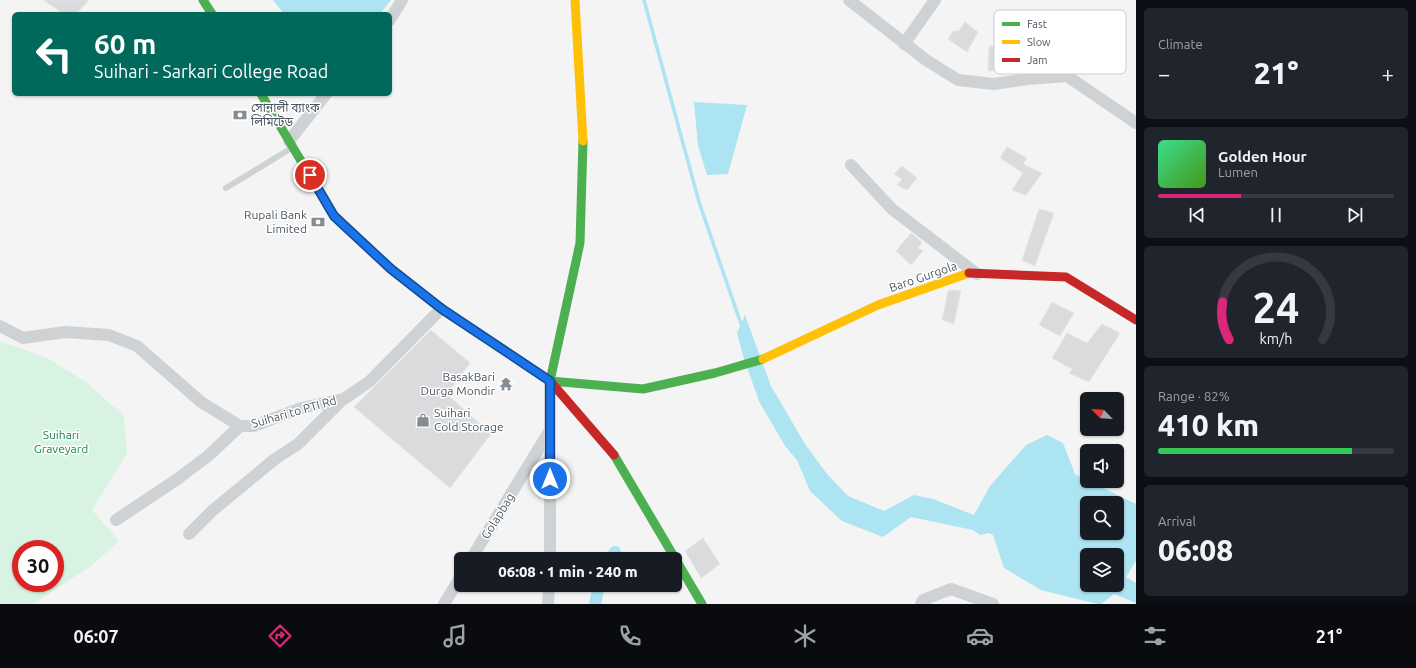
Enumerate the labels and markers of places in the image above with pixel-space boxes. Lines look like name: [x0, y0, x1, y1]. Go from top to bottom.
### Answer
place label: সোনালী ব্যাংক লিমিটেড: [250, 100, 320, 128]
bank icon: সোনালী ব্যাংক লিমিটেড: [232, 107, 248, 123]
pin: [293, 158, 327, 192]
place label: Rupali Bank Limited: [244, 208, 307, 235]
bank icon: Rupali Bank Limited: [310, 214, 326, 230]
place label: BasakBari Durga Mondir: [421, 370, 495, 397]
temple icon: BasakBari Durga Mondir: [498, 376, 514, 392]
place label: Suihari Cold Storage: [434, 406, 504, 433]
shop icon: Suihari Cold Storage: [415, 412, 431, 428]

